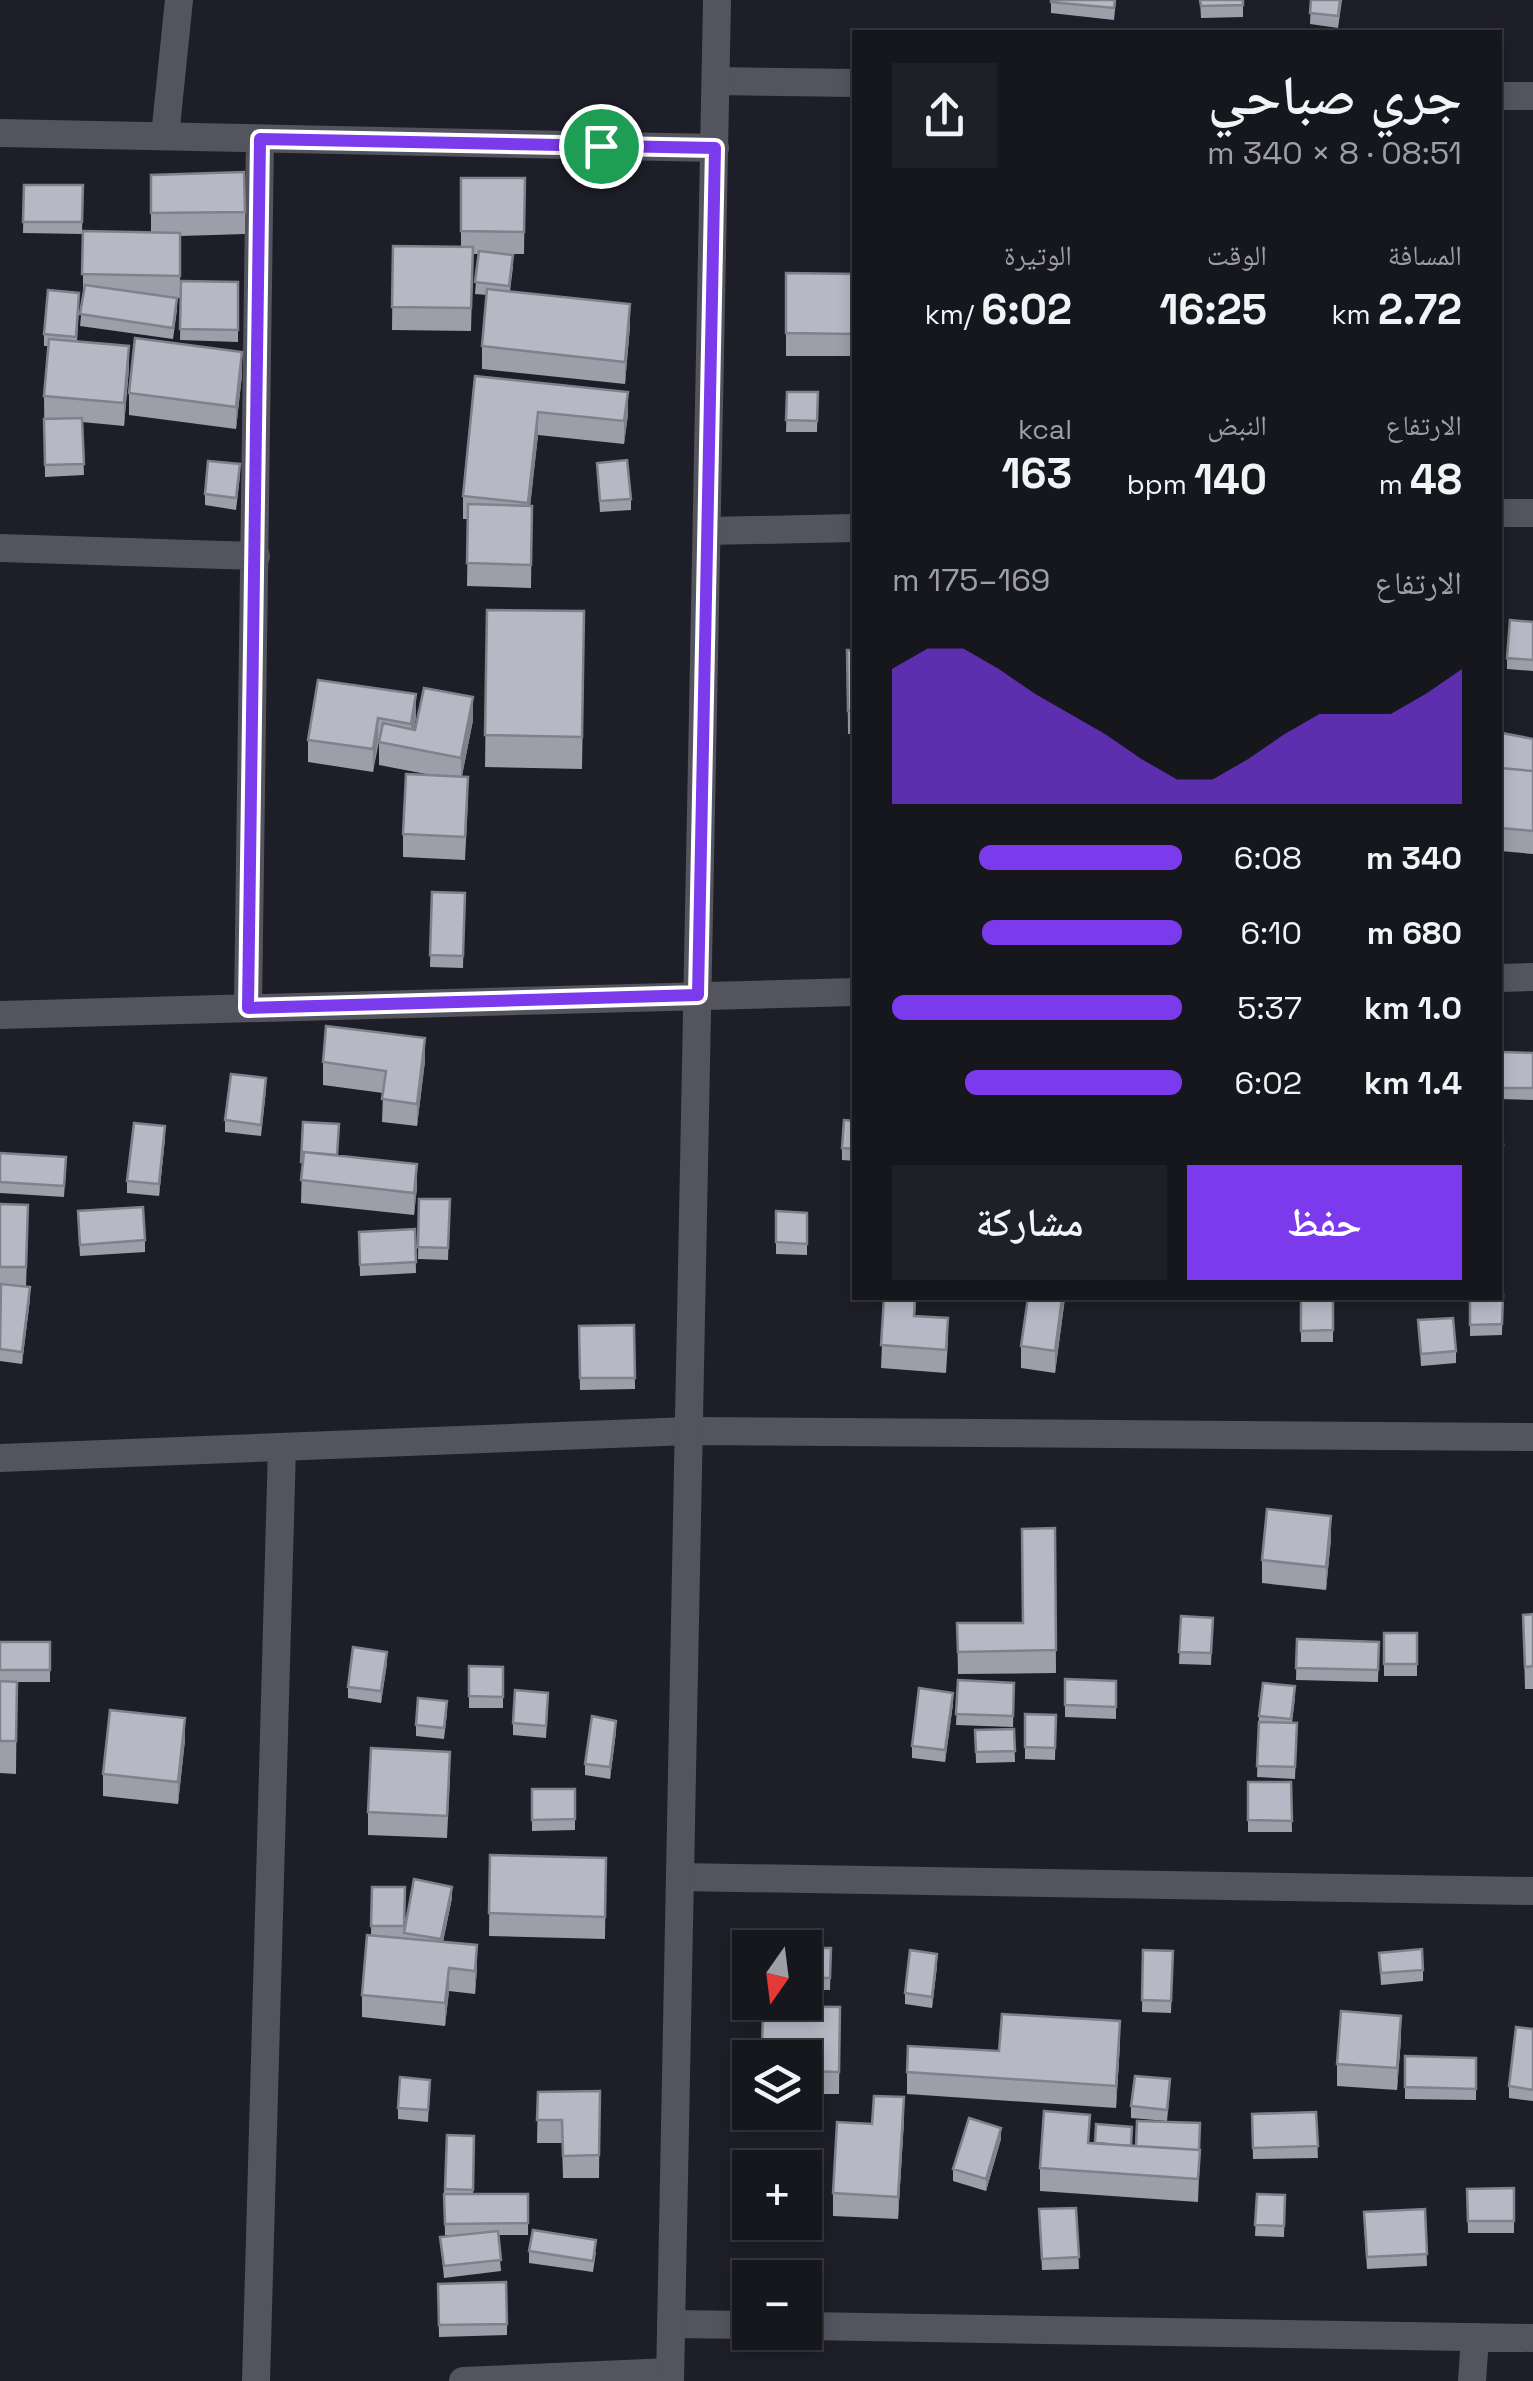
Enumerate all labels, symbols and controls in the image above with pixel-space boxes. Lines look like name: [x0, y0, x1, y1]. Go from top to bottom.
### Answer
text: جري صباحي: [1208, 60, 1462, 130]
button: share: [892, 63, 997, 168]
pin: [559, 104, 644, 189]
icon: arrive: [574, 119, 629, 174]
text: 08:51 · 8 × 340 m: [1207, 133, 1462, 173]
text: الوتيرة: [1004, 237, 1072, 273]
text: الوقت: [1207, 237, 1267, 273]
text: المسافة: [1388, 237, 1462, 273]
text: 6:02: [981, 283, 1072, 336]
text: 16:25: [1159, 283, 1267, 336]
text: 2.72: [1378, 283, 1462, 336]
text: /km: [925, 296, 981, 332]
text: km: [1332, 296, 1378, 332]
text: النبض: [1207, 407, 1267, 443]
text: الارتفاع: [1386, 407, 1462, 443]
text: kcal: [1018, 411, 1072, 447]
text: 163: [1002, 447, 1072, 500]
text: 140: [1194, 453, 1267, 506]
text: 48: [1410, 453, 1462, 506]
text: bpm: [1127, 466, 1194, 502]
text: m: [1379, 466, 1410, 502]
text: 169–175 m: [892, 560, 1050, 600]
text: الارتفاع: [1375, 563, 1462, 603]
text: 6:08: [1234, 838, 1302, 878]
text: 340 m: [1366, 838, 1462, 878]
text: 6:10: [1240, 913, 1302, 953]
text: 680 m: [1367, 913, 1462, 953]
text: 5:37: [1237, 988, 1302, 1028]
text: 1.0 km: [1364, 988, 1462, 1028]
text: 6:02: [1235, 1063, 1302, 1103]
text: 1.4 km: [1364, 1063, 1462, 1103]
button: مشاركة: [892, 1165, 1167, 1280]
button: حفظ: [1187, 1165, 1462, 1280]
north arrow: [732, 1930, 822, 2020]
map controls: [732, 1930, 822, 2350]
button: layers: [732, 2040, 822, 2130]
button: +: [732, 2150, 822, 2240]
button: −: [732, 2260, 822, 2350]

